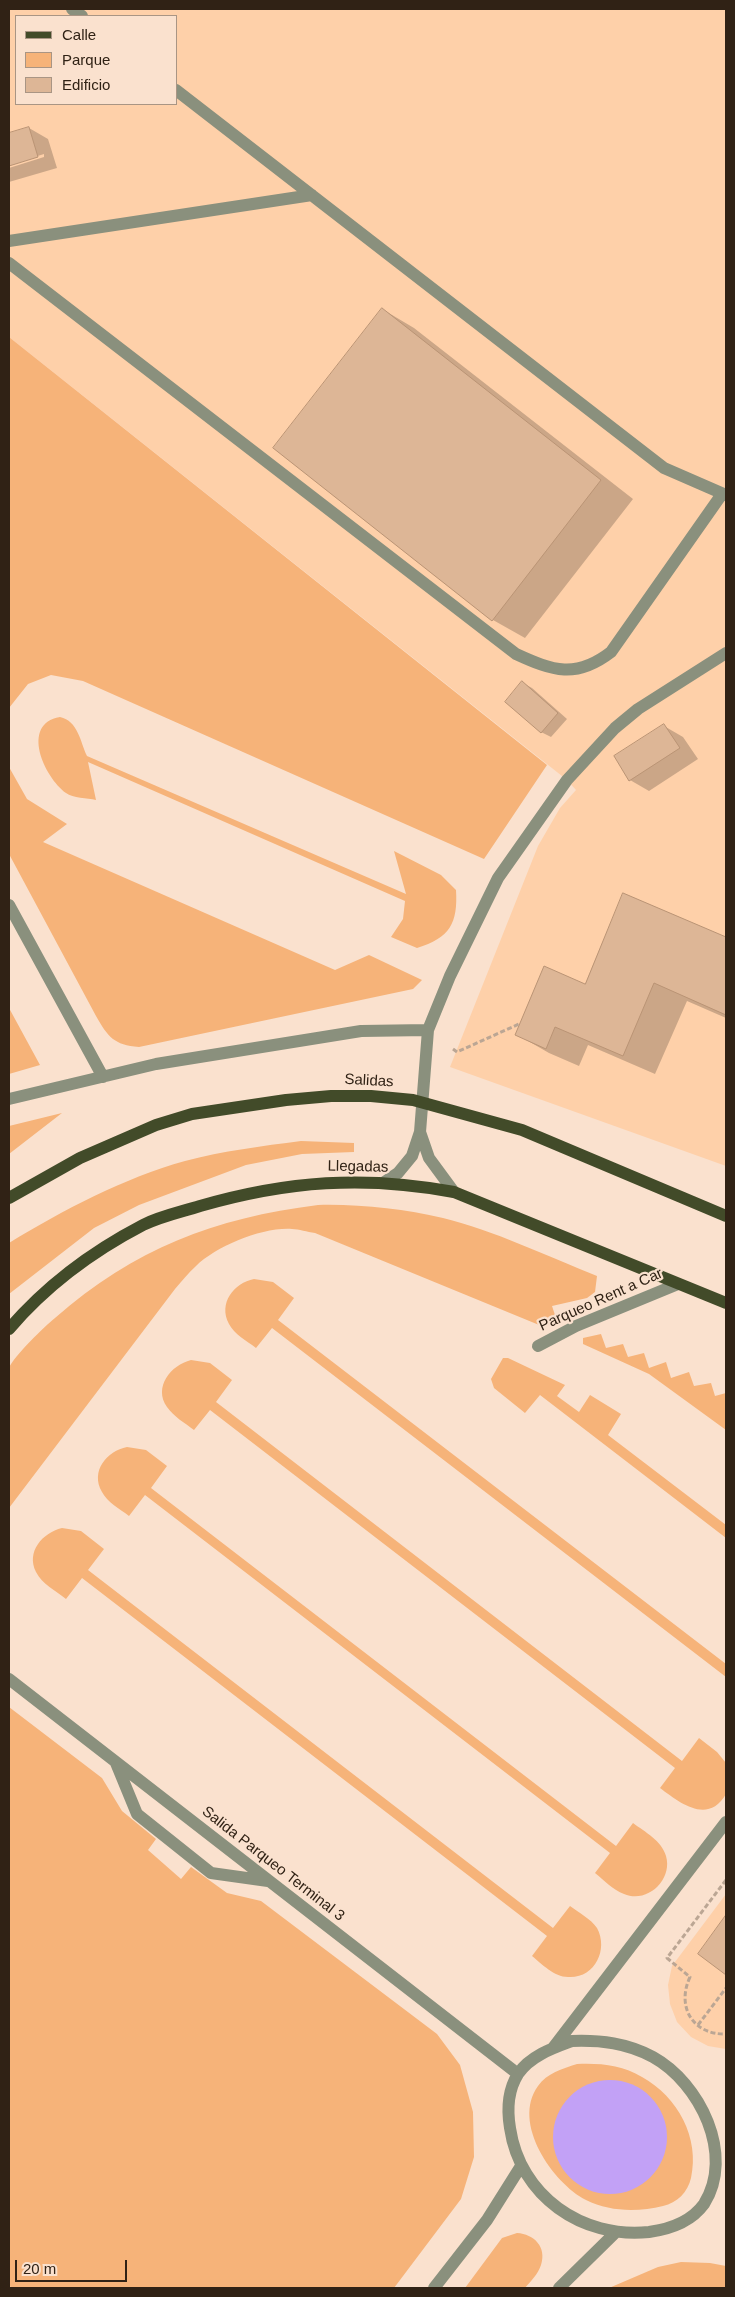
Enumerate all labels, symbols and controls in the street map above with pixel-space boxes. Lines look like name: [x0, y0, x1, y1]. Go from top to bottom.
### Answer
legend: [15, 15, 178, 105]
text: Calle: [62, 26, 96, 43]
text: Parque: [62, 51, 110, 68]
text: Edificio: [62, 76, 110, 93]
street label: Salidas: [344, 1071, 394, 1091]
street label: Llegadas: [327, 1157, 389, 1177]
street label: Parqueo Rent a Car: [536, 1265, 666, 1335]
street label: Salida Parqueo Terminal 3: [198, 1803, 348, 1925]
scale bar: [18, 2250, 130, 2282]
text: 20 m: [23, 2260, 56, 2277]

